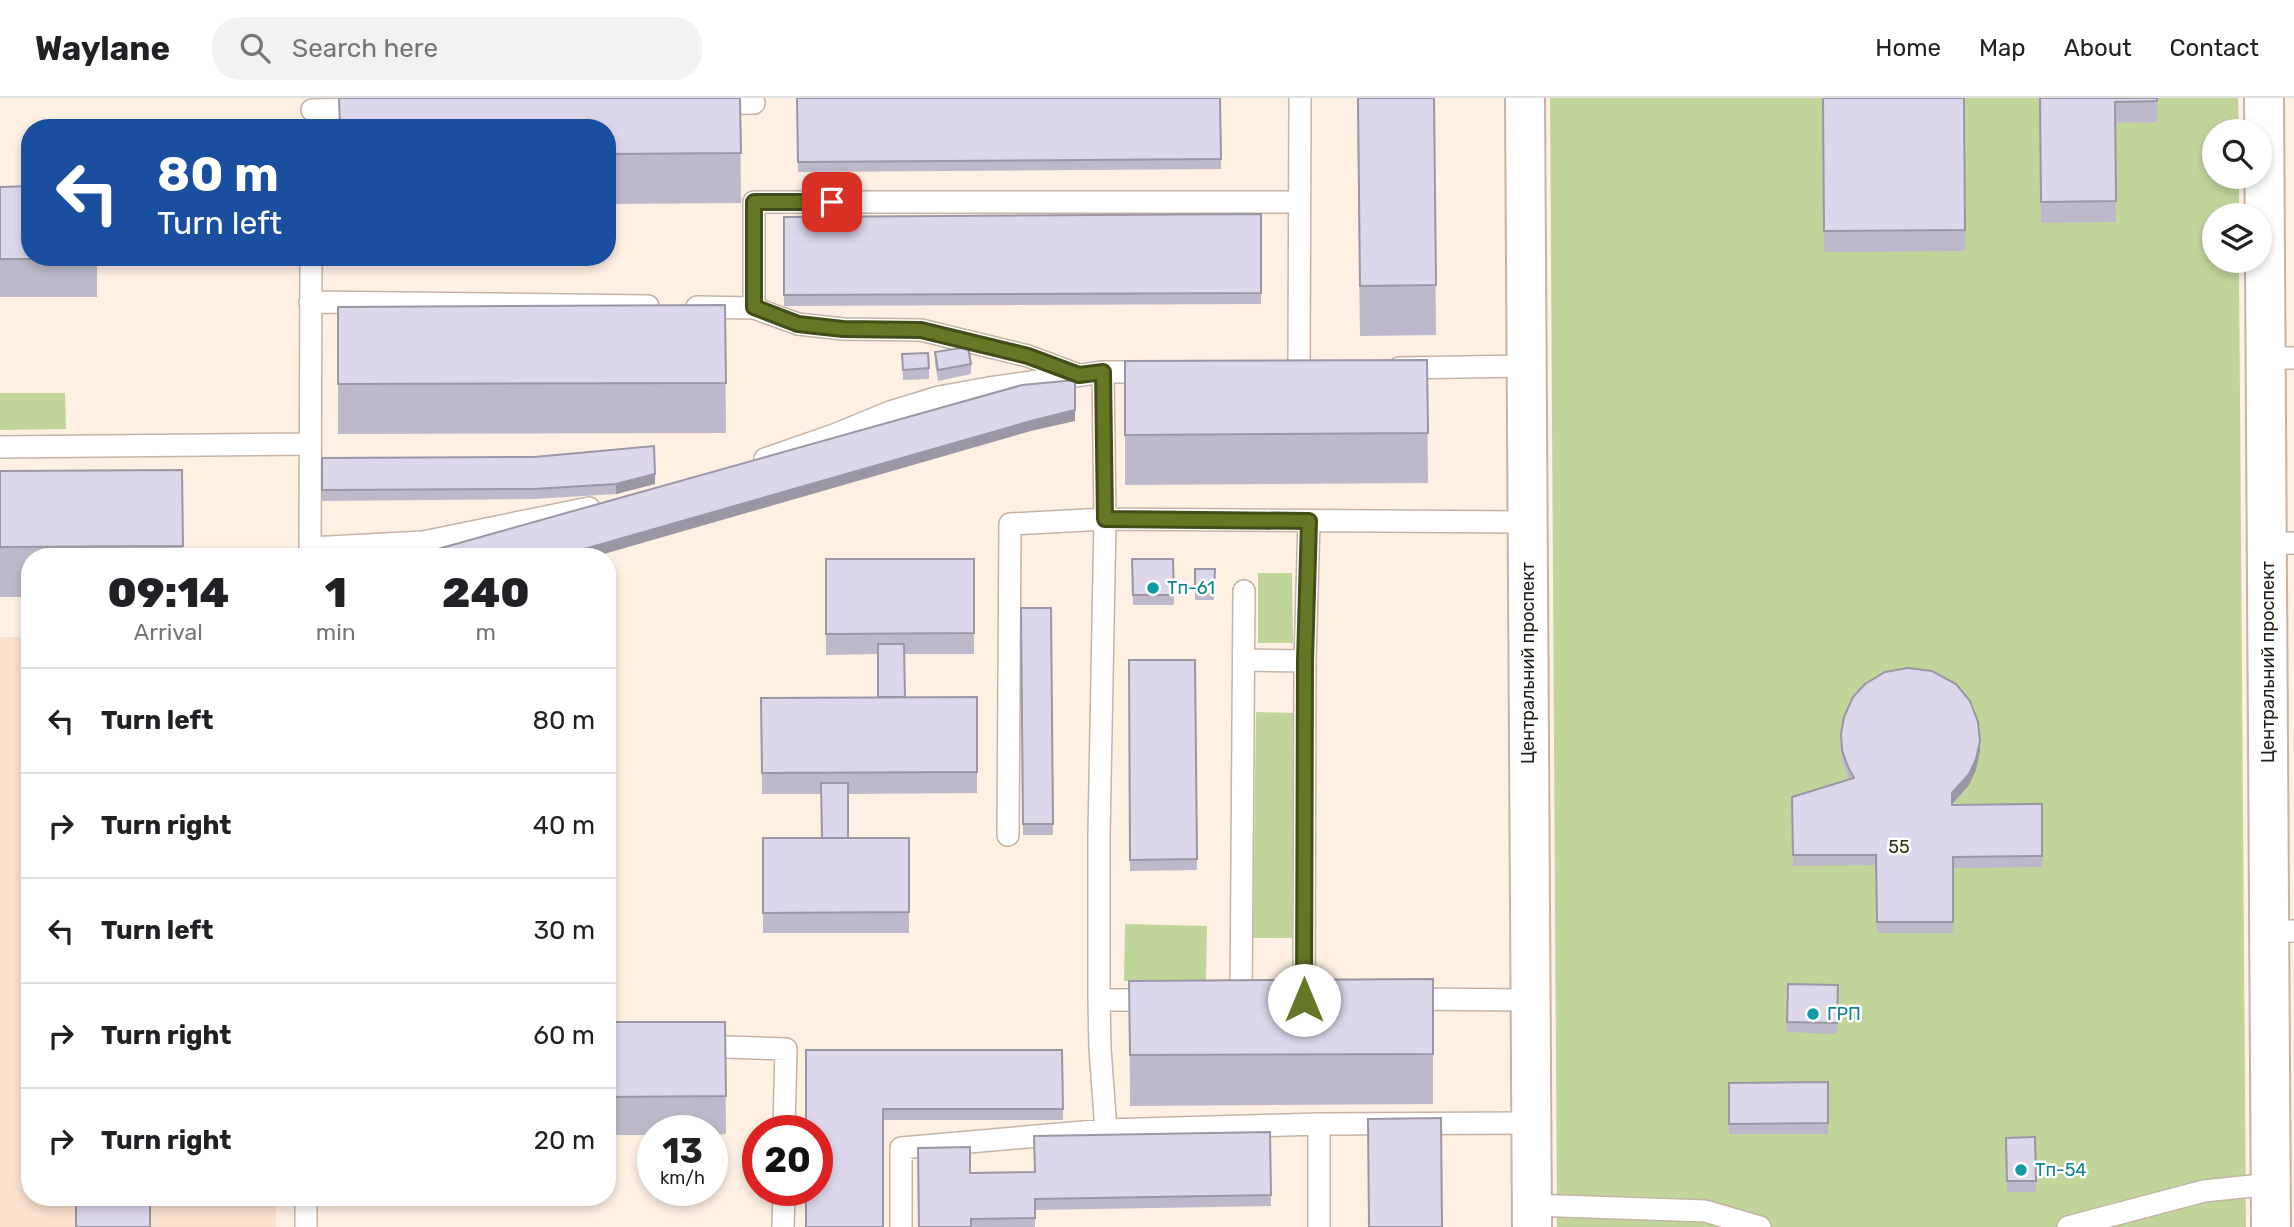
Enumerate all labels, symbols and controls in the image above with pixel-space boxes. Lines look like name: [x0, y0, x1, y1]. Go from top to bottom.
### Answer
search box: [212, 17, 702, 80]
text: Waylane: [35, 29, 170, 68]
icon: search: [236, 29, 274, 67]
text: Search here: [292, 33, 438, 64]
text: Home: [1875, 34, 1941, 62]
text: Map: [1979, 34, 2026, 62]
text: About: [2064, 34, 2132, 62]
text: Contact: [2170, 34, 2259, 62]
map controls: [2202, 119, 2272, 273]
button: search: [2202, 119, 2272, 189]
text: 80 m: [157, 145, 279, 203]
icon: left: [42, 147, 133, 238]
pin: [802, 172, 862, 232]
icon: arrive: [813, 183, 851, 221]
button: layers: [2202, 203, 2272, 273]
text: Turn left: [157, 204, 282, 242]
street label: Центральний проспект: [2257, 561, 2279, 763]
street label: Центральний проспект: [1517, 562, 1539, 764]
text: 09:14: [107, 568, 229, 618]
text: 1: [325, 568, 347, 618]
text: 240: [442, 568, 530, 618]
place label: Тп-61: [1167, 577, 1215, 599]
marker: Тп-61: [1145, 580, 1161, 596]
text: Arrival: [134, 618, 203, 646]
text: min: [316, 618, 356, 646]
text: m: [476, 618, 496, 646]
icon: left: [42, 702, 80, 740]
text: Turn left: [101, 705, 213, 736]
text: 80 m: [532, 705, 595, 736]
icon: right: [42, 807, 80, 845]
text: Turn right: [101, 810, 231, 841]
text: 40 m: [533, 810, 595, 841]
park label: 55: [1888, 836, 1910, 858]
icon: left: [42, 912, 80, 950]
text: Turn left: [101, 915, 213, 946]
text: 30 m: [533, 915, 595, 946]
position arrow: [1267, 963, 1341, 1037]
place label: ГРП: [1827, 1003, 1861, 1025]
marker: ГРП: [1805, 1006, 1821, 1022]
icon: right: [42, 1017, 80, 1055]
text: Turn right: [101, 1020, 231, 1051]
text: 60 m: [533, 1020, 595, 1051]
speed limit sign: 20: [742, 1115, 833, 1206]
icon: right: [42, 1122, 80, 1160]
text: Turn right: [101, 1125, 231, 1156]
text: 20 m: [534, 1125, 595, 1156]
text: 13: [662, 1130, 703, 1172]
place label: Тп-54: [2035, 1159, 2087, 1181]
marker: Тп-54: [2013, 1162, 2029, 1178]
text: km/h: [660, 1167, 705, 1189]

